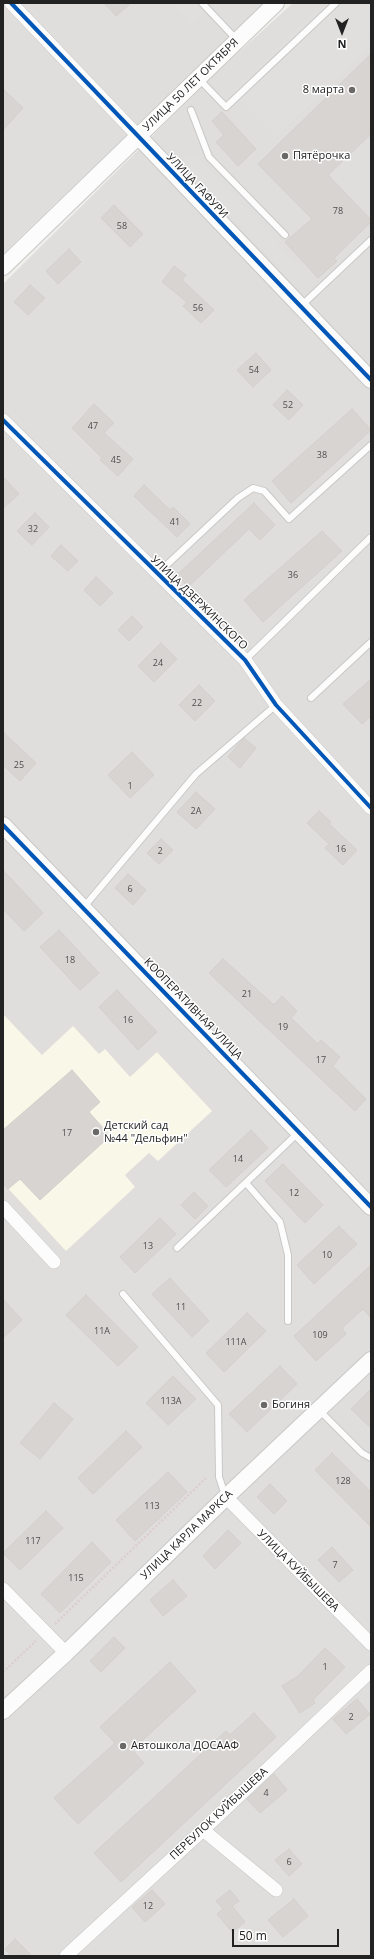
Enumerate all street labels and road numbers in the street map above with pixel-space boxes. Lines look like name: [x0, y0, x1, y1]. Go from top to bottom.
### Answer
street label: УЛИЦА 50 ЛЕТ ОКТЯБРЯ: [141, 36, 241, 134]
street label: УЛИЦА ГАФУРИ: [164, 151, 230, 221]
street label: УЛИЦА ДЗЕРЖИНСКОГО: [148, 553, 250, 653]
street label: КООПЕРАТИВНАЯ УЛИЦА: [141, 956, 245, 1062]
street label: УЛИЦА КАРЛА МАРКСА: [138, 1488, 236, 1582]
street label: УЛИЦА КУЙБЫШЕВА: [254, 1527, 342, 1615]
street label: ПЕРЕУЛОК КУЙБЫШЕВА: [167, 1765, 271, 1863]

